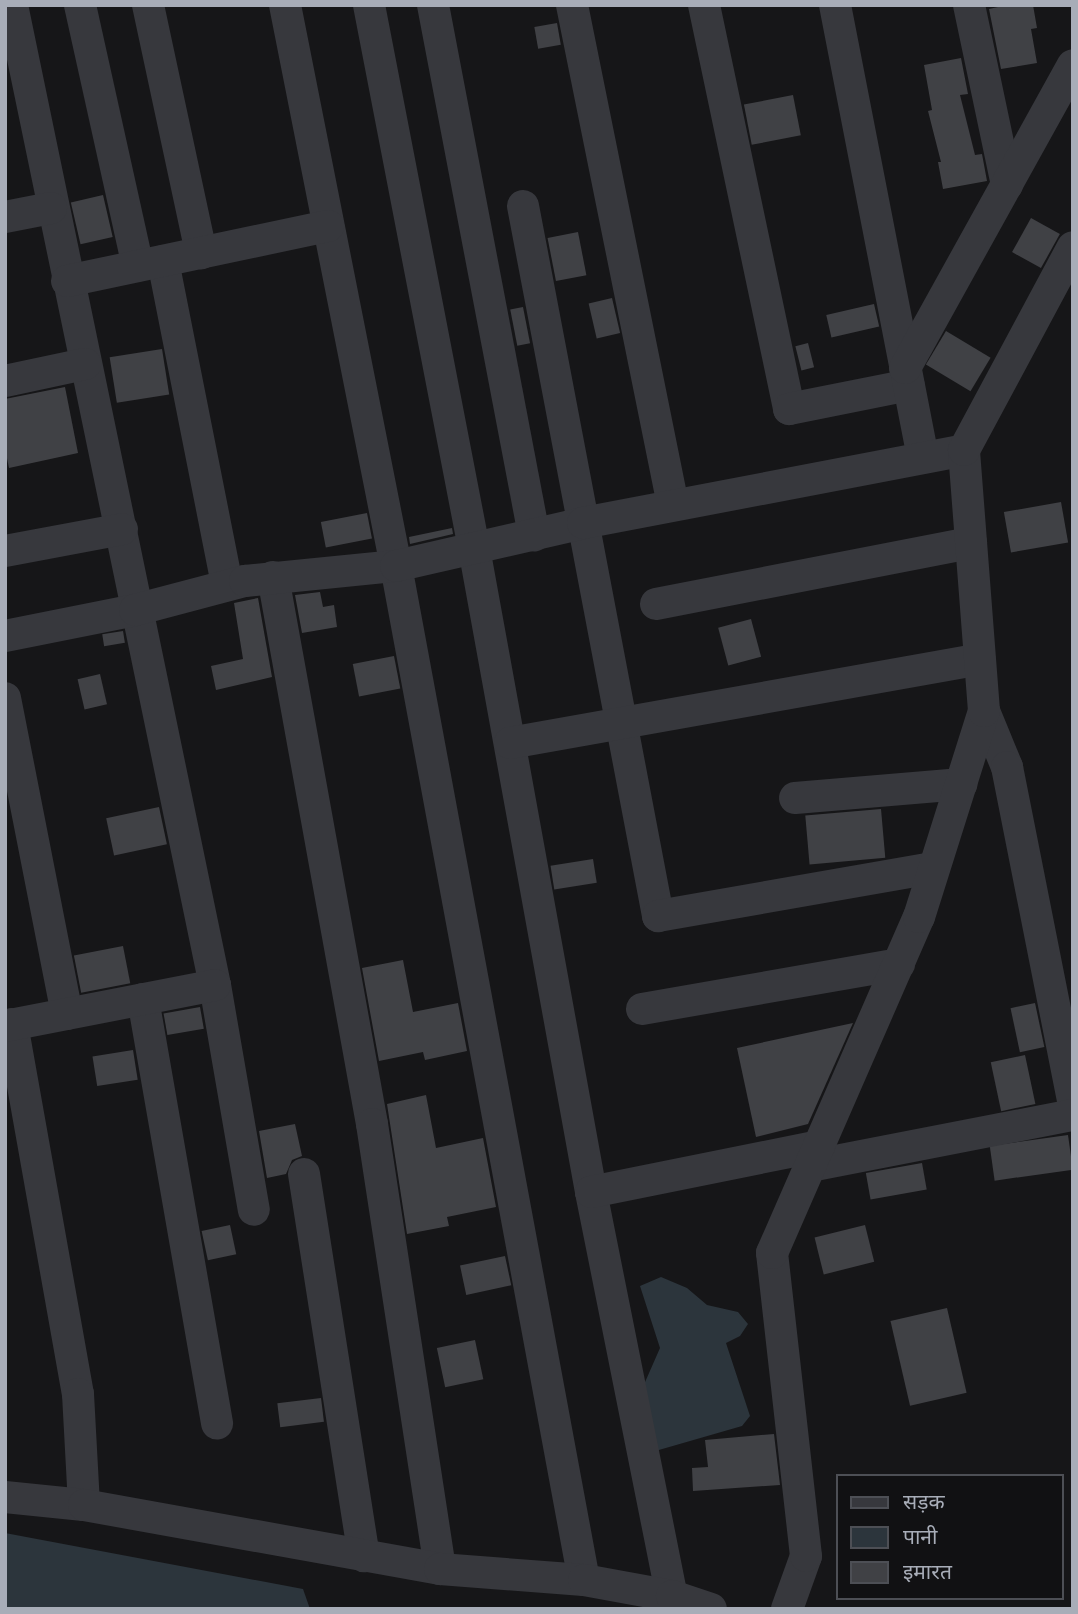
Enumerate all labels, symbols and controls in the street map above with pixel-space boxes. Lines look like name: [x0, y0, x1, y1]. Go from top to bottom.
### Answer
legend: [836, 1474, 1064, 1600]
text: सड़क: [903, 1488, 945, 1513]
text: पानी: [903, 1523, 937, 1548]
text: इमारत: [903, 1558, 952, 1583]

